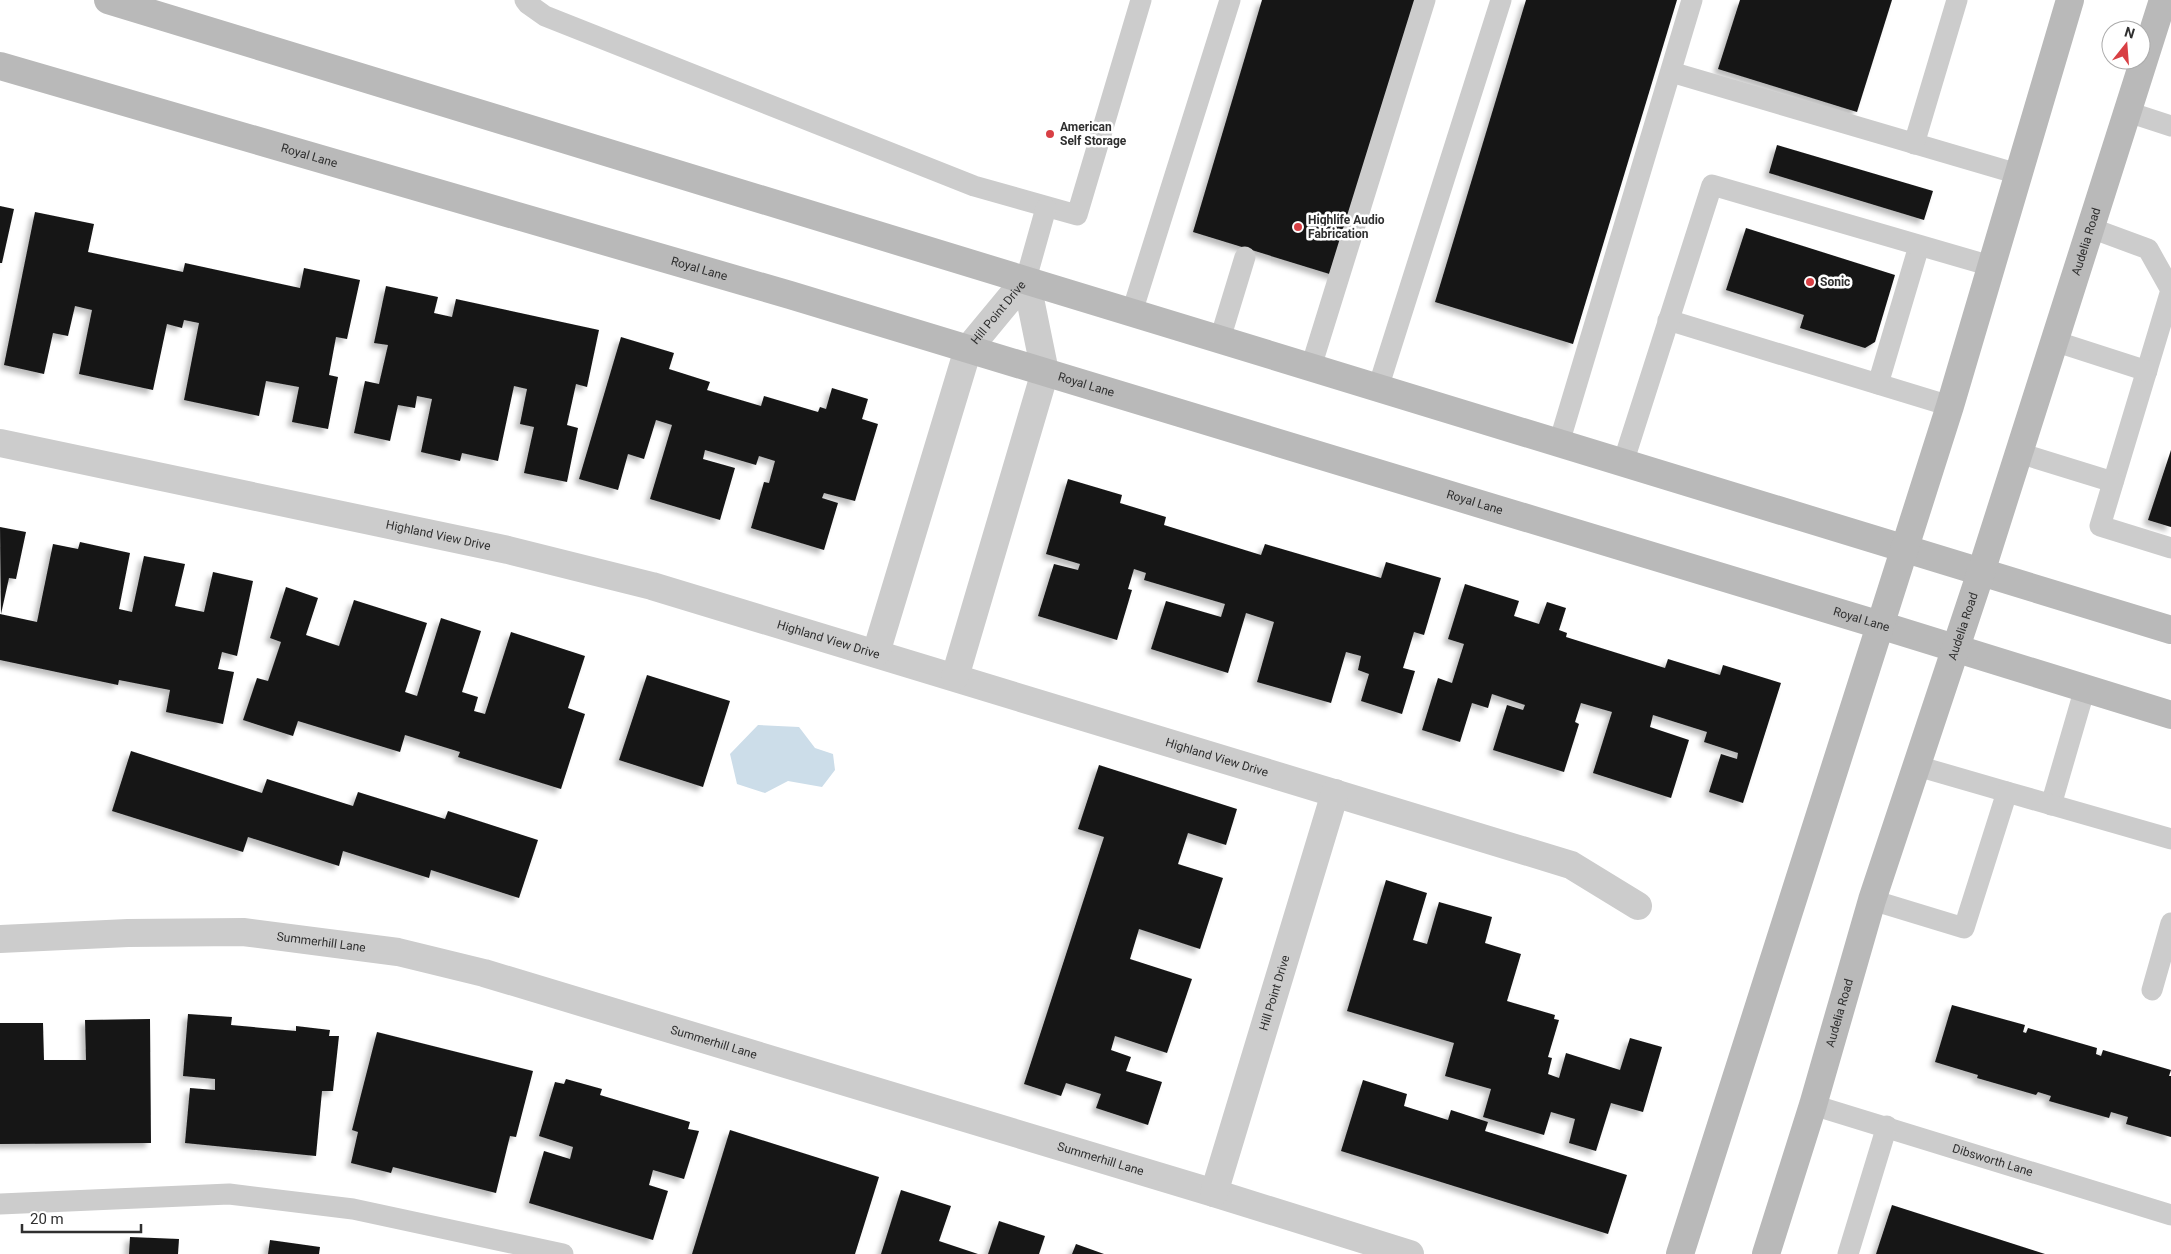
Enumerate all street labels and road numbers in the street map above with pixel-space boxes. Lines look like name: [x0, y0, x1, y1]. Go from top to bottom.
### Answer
street label: Royal Lane: [279, 141, 339, 170]
street label: Audelia Road: [2069, 206, 2104, 277]
street label: Royal Lane: [669, 254, 729, 284]
street label: Hill Point Drive: [968, 278, 1029, 347]
street label: Royal Lane: [1056, 370, 1116, 400]
street label: Royal Lane: [1445, 487, 1505, 517]
street label: Highland View Drive: [385, 517, 492, 553]
street label: Audelia Road: [1945, 591, 1981, 662]
street label: Royal Lane: [1832, 604, 1891, 635]
street label: Highland View Drive: [775, 617, 882, 662]
street label: Highland View Drive: [1164, 735, 1270, 780]
street label: Summerhill Lane: [276, 929, 367, 955]
street label: Hill Point Drive: [1257, 954, 1293, 1032]
street label: Audelia Road: [1823, 977, 1856, 1049]
street label: Summerhill Lane: [669, 1023, 759, 1062]
street label: Summerhill Lane: [1056, 1139, 1146, 1178]
street label: Dibsworth Lane: [1951, 1141, 2035, 1179]

